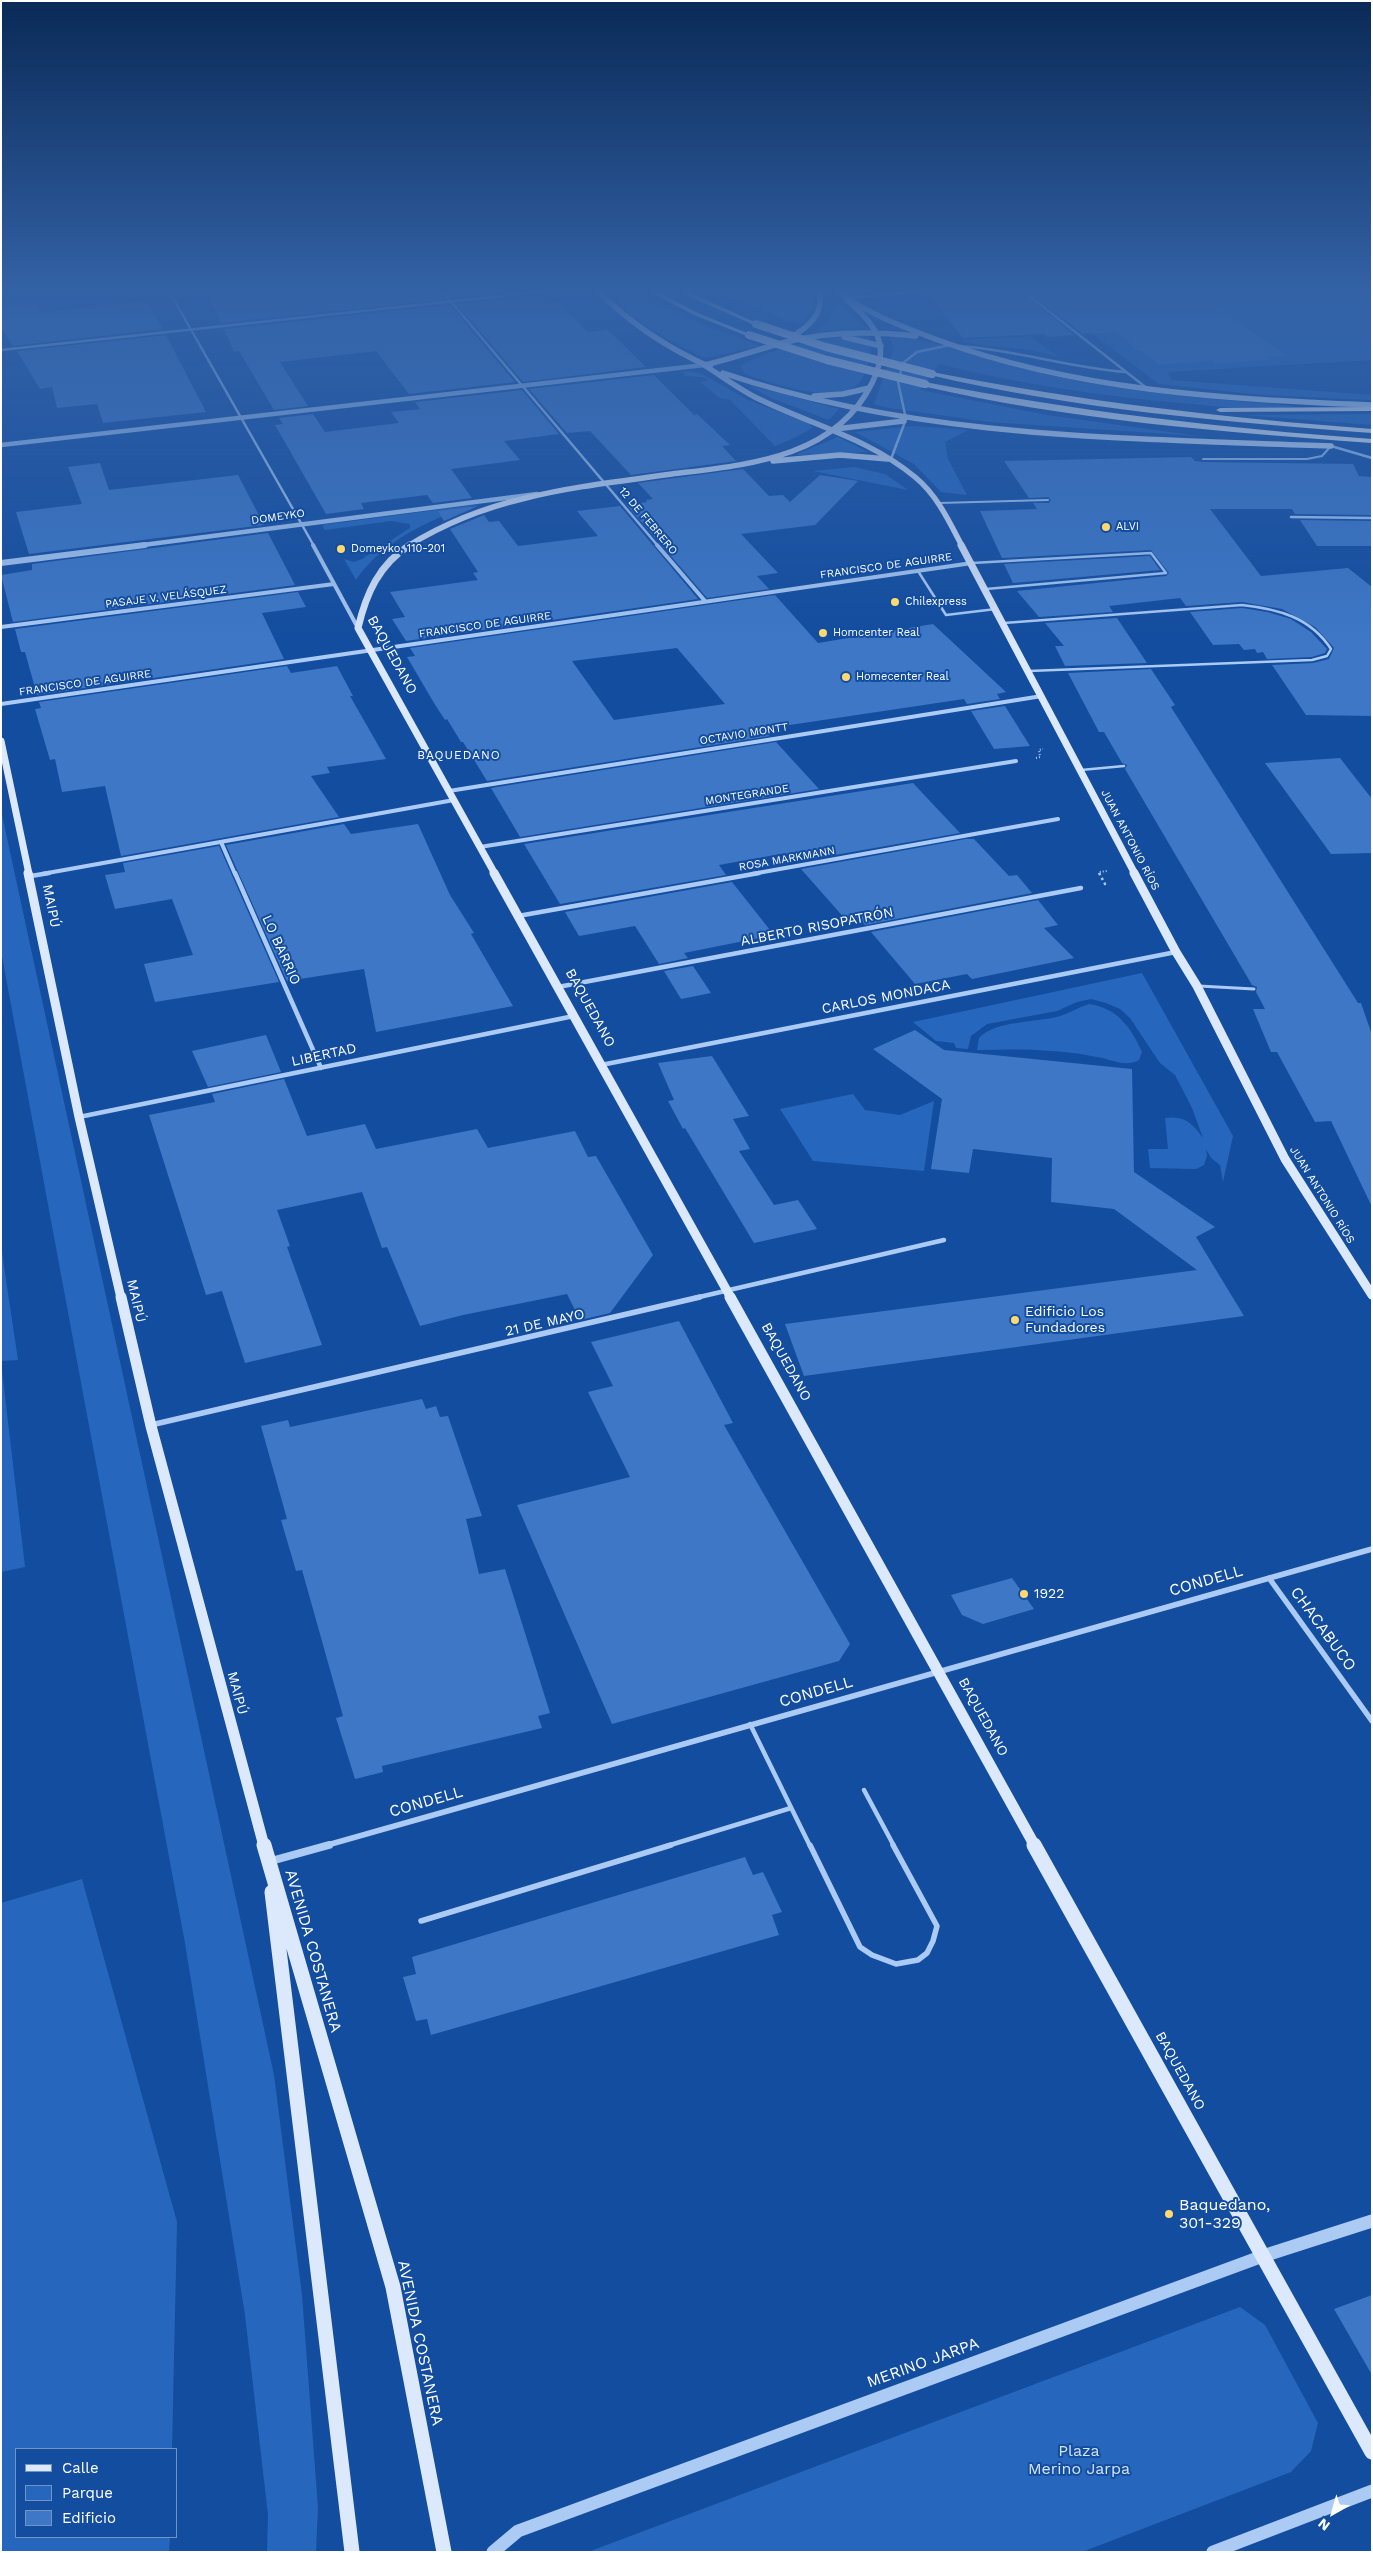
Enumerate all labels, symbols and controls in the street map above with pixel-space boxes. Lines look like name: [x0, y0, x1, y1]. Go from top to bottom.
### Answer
street label: 12 DE FEBRERO: [616, 485, 680, 557]
street label: DOMEYKO: [250, 507, 306, 527]
place label: ALVI: [1116, 520, 1139, 534]
marker: ALVI: [1100, 521, 1112, 533]
place label: Domeyko, 110-201: [351, 542, 445, 556]
marker: Domeyko, 110-201: [335, 543, 347, 555]
street label: FRANCISCO DE AGUIRRE: [819, 550, 953, 582]
street label: PASAJE V. VELÁSQUEZ: [105, 583, 227, 611]
place label: Chilexpress: [905, 595, 967, 609]
marker: Chilexpress: [889, 596, 901, 608]
street label: FRANCISCO DE AGUIRRE: [418, 609, 552, 641]
street label: BAQUEDANO: [364, 613, 420, 697]
place label: Homcenter Real: [833, 626, 920, 640]
marker: Homcenter Real: [817, 627, 829, 639]
street label: FRANCISCO DE AGUIRRE: [18, 667, 152, 699]
place label: Homecenter Real: [856, 670, 949, 684]
marker: Homecenter Real: [840, 671, 852, 683]
street label: OCTAVIO MONTT: [699, 720, 789, 748]
district label: BAQUEDANO: [416, 748, 502, 762]
street label: MONTEGRANDE: [704, 782, 790, 808]
street label: JUAN ANTONIO RÍOS: [1098, 787, 1162, 893]
street label: ROSA MARKMANN: [738, 844, 836, 874]
street label: MAIPÚ: [39, 883, 63, 929]
street label: ALBERTO RISOPATRÓN: [739, 904, 895, 950]
street label: LO BARRIO: [258, 912, 304, 988]
street label: BAQUEDANO: [562, 966, 618, 1050]
street label: CARLOS MONDACA: [820, 976, 952, 1018]
street label: LIBERTAD: [290, 1040, 358, 1070]
street label: JUAN ANTONIO RÍOS: [1287, 1144, 1357, 1246]
street label: MAIPÚ: [123, 1278, 149, 1324]
place label: Edificio Los Fundadores: [1025, 1304, 1105, 1336]
street label: 21 DE MAYO: [504, 1306, 586, 1340]
marker: Edificio Los Fundadores: [1009, 1314, 1021, 1326]
street label: BAQUEDANO: [758, 1320, 814, 1404]
street label: CONDELL: [1167, 1561, 1245, 1601]
street label: CHACABUCO: [1286, 1583, 1360, 1675]
place label: 1922: [1034, 1586, 1064, 1602]
marker: 1922: [1018, 1588, 1030, 1600]
street label: MAIPÚ: [223, 1670, 251, 1716]
street label: CONDELL: [777, 1672, 855, 1712]
street label: BAQUEDANO: [955, 1675, 1011, 1759]
street label: CONDELL: [387, 1782, 465, 1822]
street label: AVENIDA COSTANERA: [281, 1867, 345, 2035]
street label: BAQUEDANO: [1152, 2029, 1208, 2113]
place label: Baquedano, 301-329: [1179, 2195, 1270, 2233]
marker: Baquedano, 301-329: [1163, 2208, 1175, 2220]
street label: AVENIDA COSTANERA: [393, 2259, 447, 2427]
street label: MERINO JARPA: [864, 2334, 982, 2392]
park label: Plaza Merino Jarpa: [1028, 2441, 1130, 2479]
legend: [15, 2448, 178, 2538]
text: Calle: [62, 2459, 99, 2477]
text: Parque: [62, 2484, 113, 2502]
north arrow: [1308, 2488, 1358, 2538]
text: Edificio: [62, 2509, 116, 2527]
text: N: [1315, 2515, 1333, 2534]

